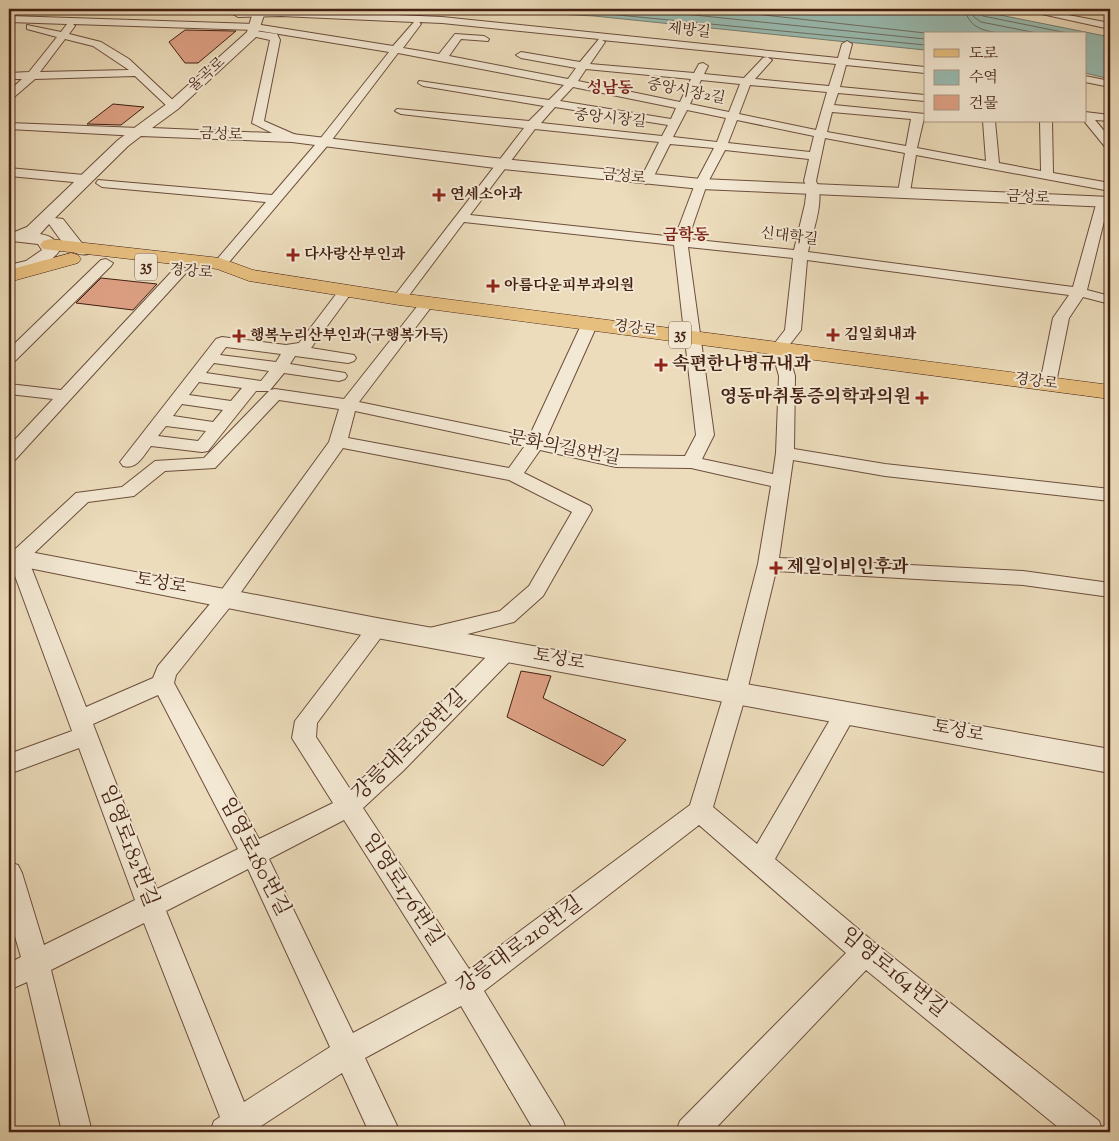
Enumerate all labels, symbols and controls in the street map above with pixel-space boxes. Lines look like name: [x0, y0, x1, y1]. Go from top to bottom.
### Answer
street label: 제방길: [666, 18, 712, 44]
legend: [924, 32, 1086, 122]
text: 도로: [969, 44, 998, 65]
street label: 율곡로: [184, 52, 231, 97]
text: 수역: [969, 68, 998, 89]
street label: 중앙시장2길: [645, 74, 727, 110]
district label: 성남동: [587, 78, 634, 101]
text: 건물: [969, 94, 998, 115]
street label: 중앙시장길: [573, 105, 647, 133]
street label: 금성로: [199, 124, 244, 146]
street label: 금성로: [601, 164, 647, 190]
place label: 연세소아과: [450, 185, 523, 206]
street label: 금성로: [1006, 186, 1051, 210]
marker: 연세소아과: [432, 188, 446, 202]
street label: 신대학길: [759, 223, 819, 251]
district label: 금학동: [663, 225, 710, 248]
place label: 다사랑산부인과: [304, 245, 406, 266]
marker: 다사랑산부인과: [286, 248, 300, 262]
road number: 35: [135, 253, 157, 280]
street label: 경강로: [168, 260, 214, 284]
place label: 아름다운피부과의원: [504, 276, 634, 297]
marker: 아름다운피부과의원: [486, 279, 500, 293]
street label: 경강로: [612, 316, 658, 342]
road number: 35: [669, 322, 691, 348]
place label: 김일회내과: [844, 325, 917, 346]
place label: 행복누리산부인과(구행복가득): [250, 326, 448, 347]
marker: 김일회내과: [826, 328, 840, 342]
marker: 행복누리산부인과(구행복가득): [232, 329, 246, 343]
place label: 속편한나병규내과: [672, 352, 812, 378]
marker: 속편한나병규내과: [654, 358, 668, 372]
street label: 경강로: [1013, 369, 1059, 395]
place label: 영동마취통증의학과의원: [720, 385, 911, 411]
marker: 영동마취통증의학과의원: [915, 391, 929, 405]
street label: 문화의길8번길: [506, 425, 622, 473]
place label: 제일이비인후과: [787, 555, 909, 581]
marker: 제일이비인후과: [769, 561, 783, 575]
street label: 토성로: [133, 567, 189, 601]
street label: 토성로: [531, 643, 587, 677]
street label: 강릉대로218번길: [346, 683, 474, 809]
street label: 토성로: [930, 714, 986, 750]
street label: 임영로182번길: [91, 781, 165, 911]
street label: 임영로180번길: [211, 792, 297, 922]
street label: 임영로176번길: [354, 828, 450, 952]
street label: 강릉대로210번길: [451, 890, 589, 1002]
street label: 임영로164번길: [833, 921, 953, 1025]

